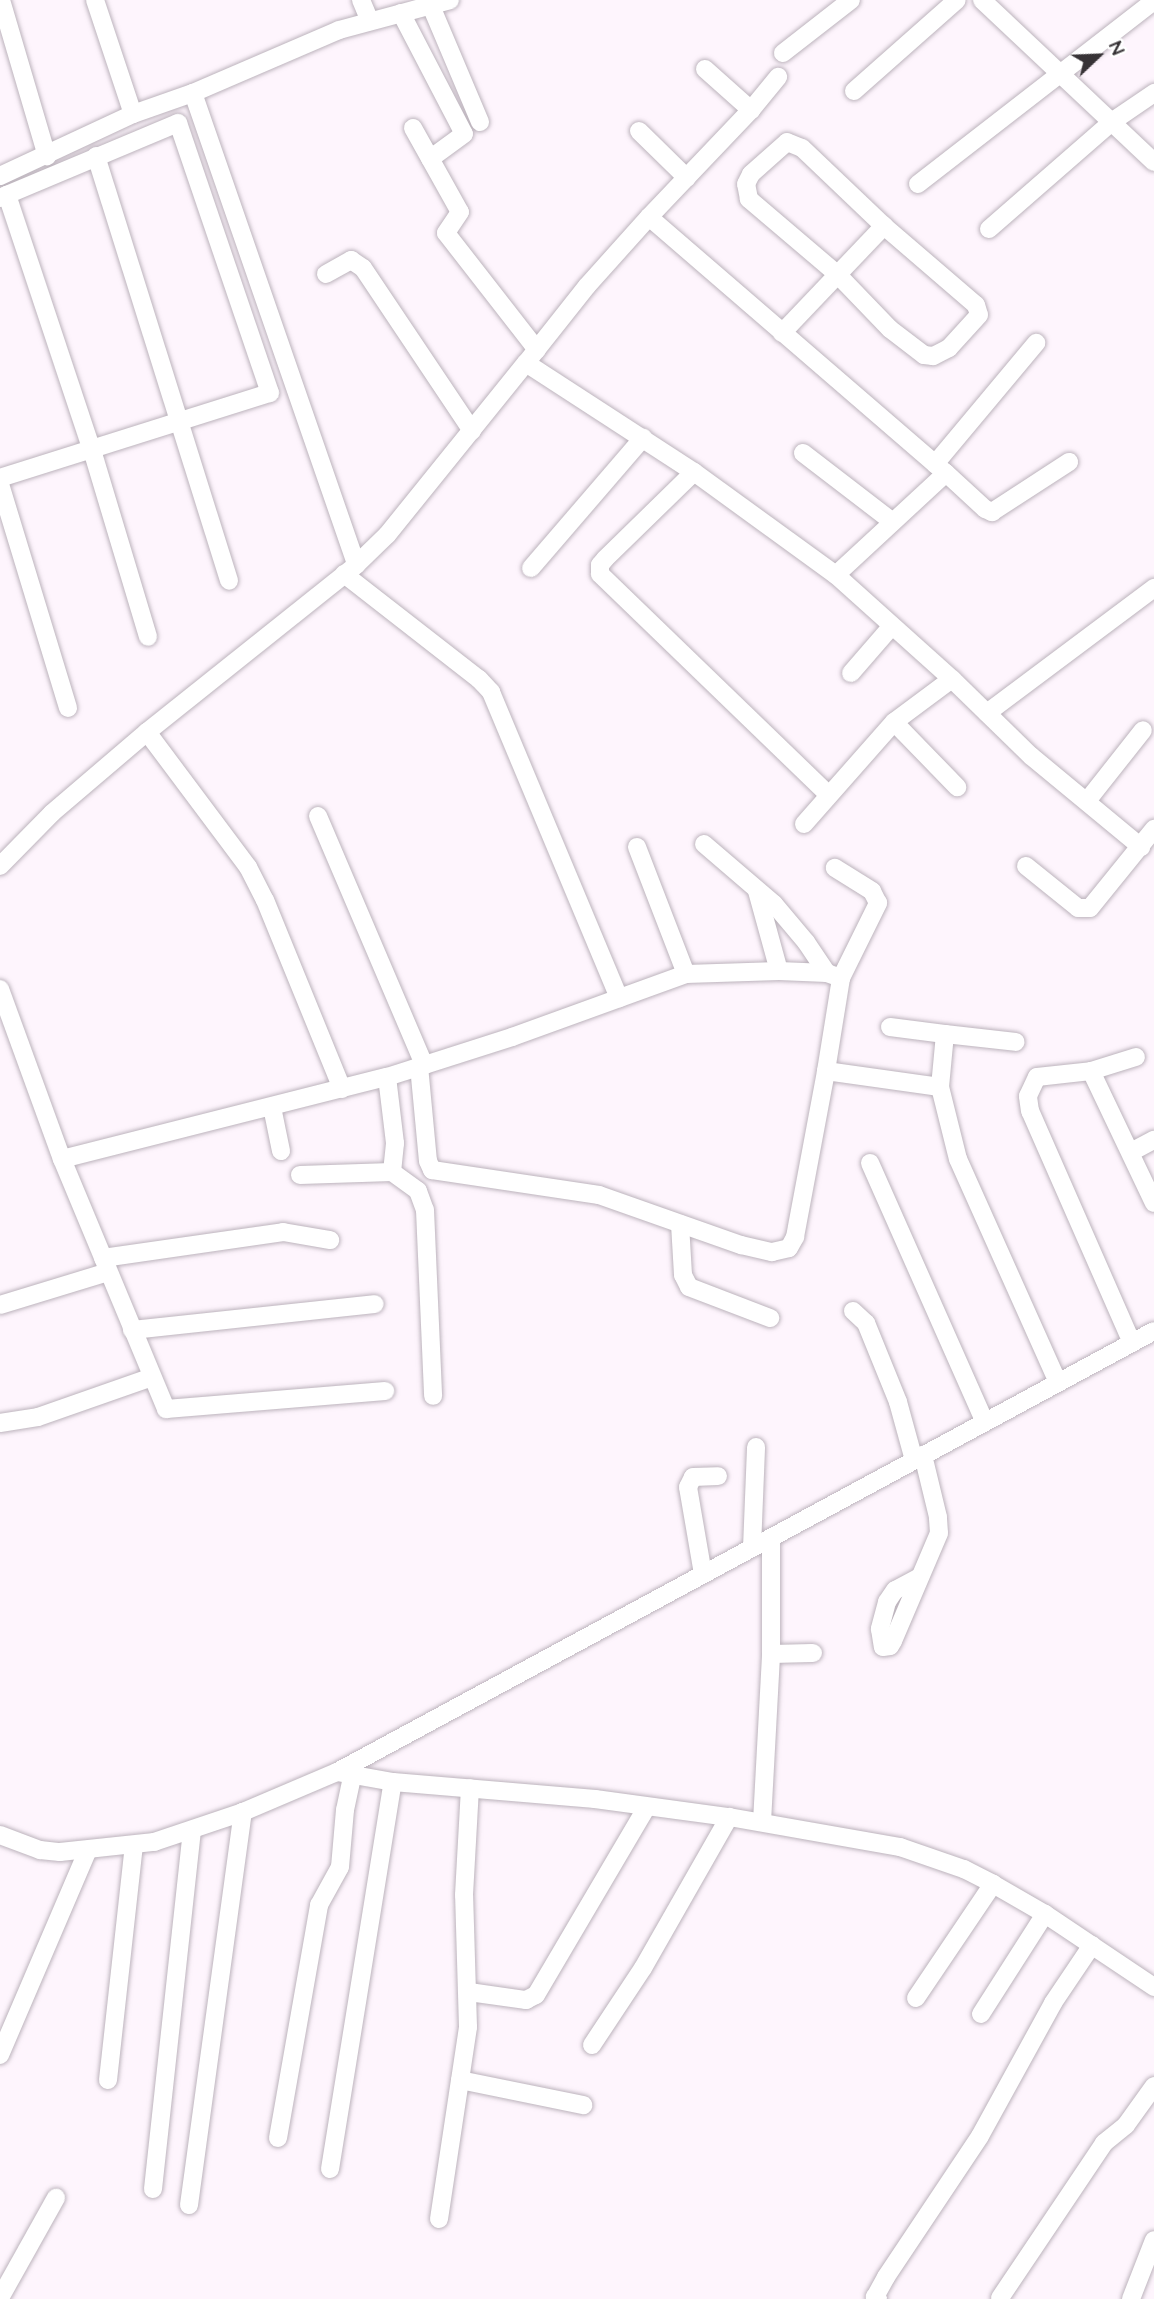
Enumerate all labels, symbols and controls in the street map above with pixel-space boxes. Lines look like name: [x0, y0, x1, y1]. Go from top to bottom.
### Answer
north arrow: [1063, 21, 1133, 91]
text: N: [1104, 37, 1131, 59]

